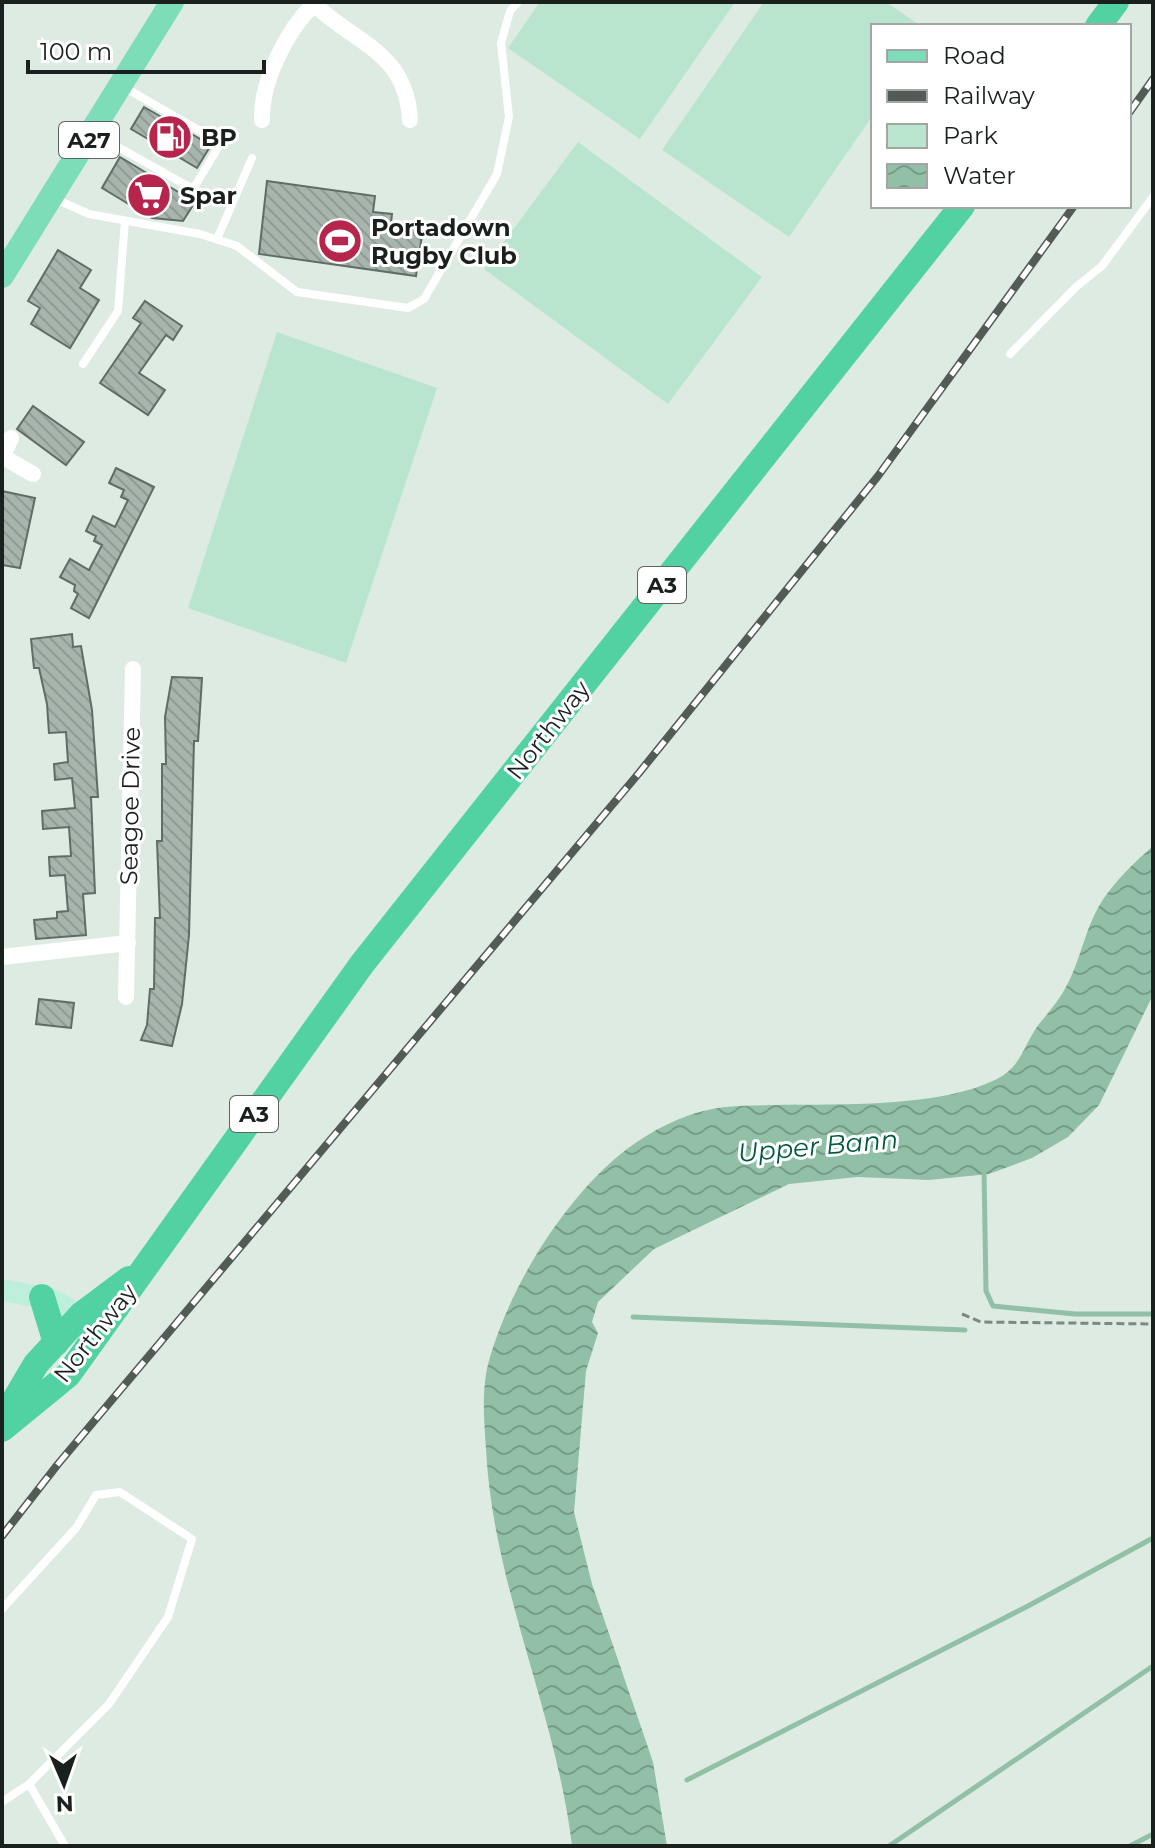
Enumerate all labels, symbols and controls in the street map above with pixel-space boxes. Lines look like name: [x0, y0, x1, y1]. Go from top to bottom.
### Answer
scale bar: [28, 24, 264, 74]
legend: [871, 24, 1131, 208]
text: 100 m: [40, 37, 112, 66]
text: Road: [943, 41, 1006, 70]
text: Railway: [943, 81, 1035, 110]
fuel station icon: BP: [146, 113, 194, 161]
text: Park: [943, 121, 998, 150]
road number: A27: [59, 122, 119, 158]
place label: BP: [201, 123, 237, 152]
text: Water: [943, 161, 1016, 190]
supermarket icon: Spar: [125, 171, 173, 219]
place label: Spar: [180, 181, 237, 210]
place label: Portadown Rugby Club: [371, 213, 517, 270]
sports icon: Portadown Rugby Club: [316, 217, 364, 265]
road number: A3: [638, 567, 686, 603]
street label: Northway: [500, 675, 596, 785]
street label: Seagoe Drive: [114, 727, 146, 885]
road number: A3: [230, 1096, 278, 1132]
water label: Upper Bann: [737, 1123, 899, 1169]
street label: Northway: [47, 1278, 143, 1388]
north arrow: [24, 1744, 104, 1824]
text: N: [55, 1790, 74, 1817]

